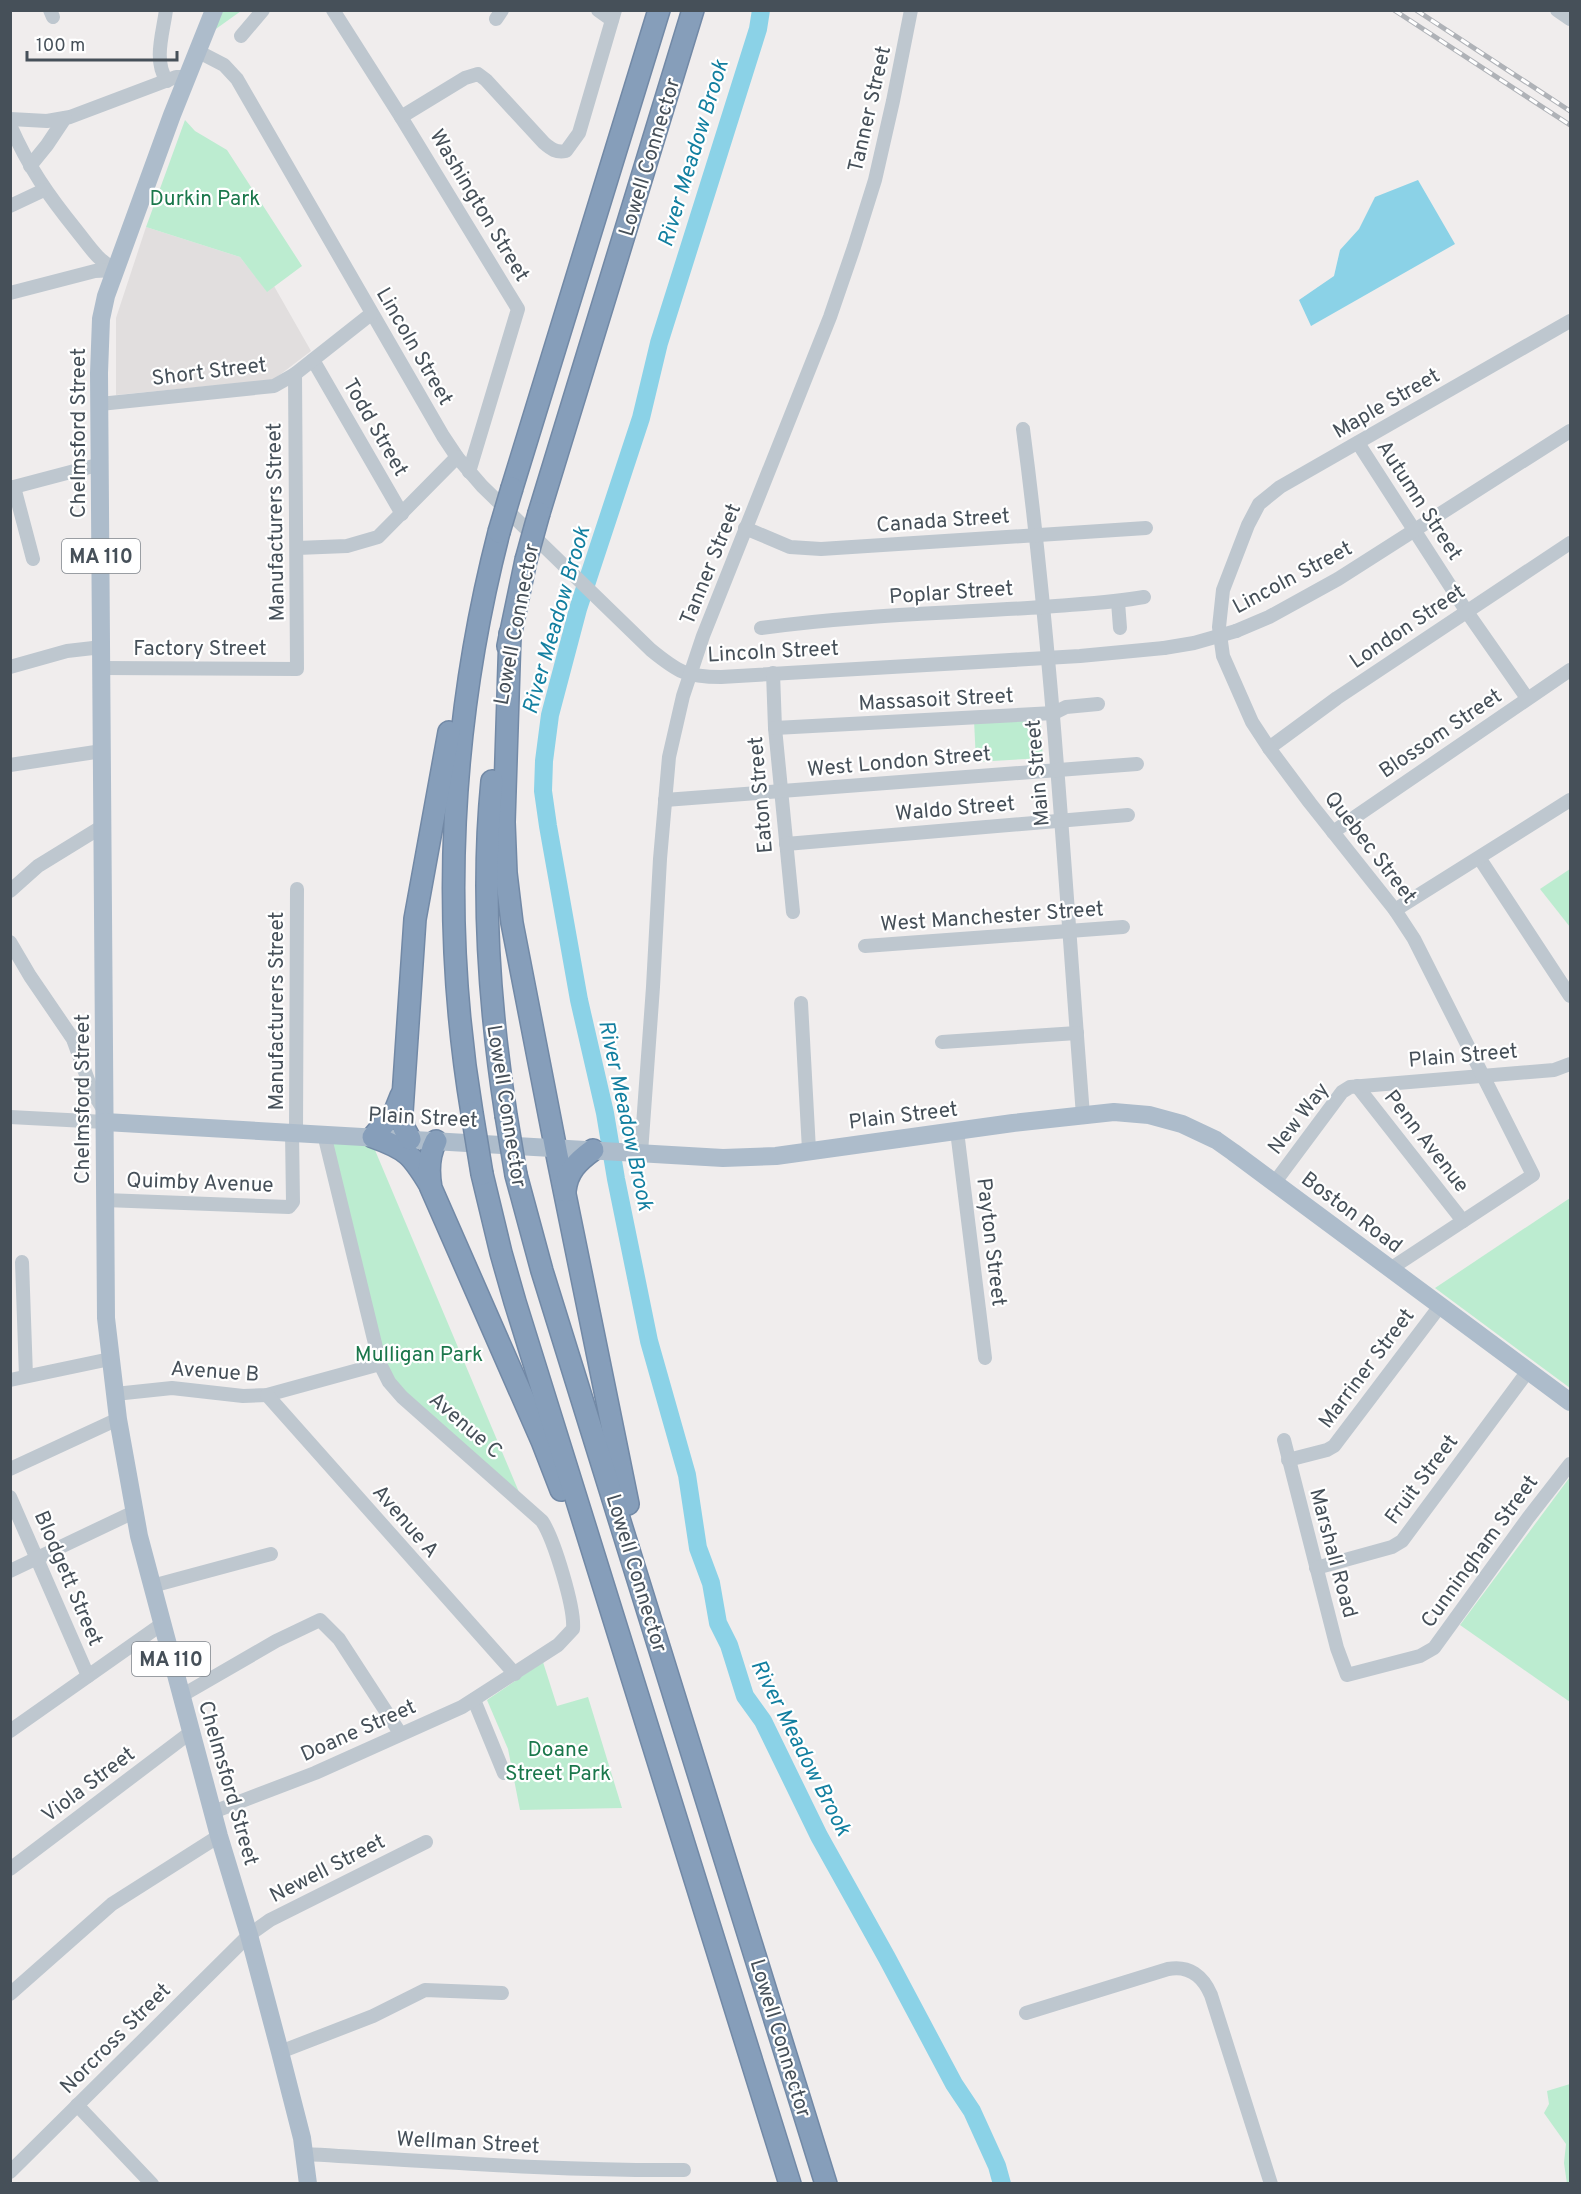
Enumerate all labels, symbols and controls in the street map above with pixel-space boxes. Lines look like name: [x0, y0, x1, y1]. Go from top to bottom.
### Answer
scale bar: [27, 24, 177, 62]
text: 100 m: [36, 35, 85, 58]
street label: Tanner Street: [843, 44, 898, 175]
water label: River Meadow Brook: [653, 56, 736, 251]
street label: Lowell Connector: [614, 75, 687, 240]
street label: Washington Street: [423, 125, 535, 287]
park label: Durkin Park: [150, 186, 260, 213]
street label: Lincoln Street: [369, 283, 458, 411]
street label: Chelmsford Street: [66, 348, 93, 518]
street label: Short Street: [150, 352, 268, 393]
street label: Maple Street: [1328, 363, 1445, 446]
street label: Todd Street: [336, 374, 414, 482]
street label: Manufacturers Street: [261, 422, 292, 622]
street label: Autumn Street: [1370, 436, 1468, 566]
street label: Tanner Street: [675, 500, 748, 629]
street label: Canada Street: [875, 503, 1011, 540]
water label: River Meadow Brook: [518, 523, 597, 718]
street label: Lincoln Street: [1228, 535, 1357, 621]
road number: MA 110: [62, 539, 140, 573]
street label: Lowell Connector: [489, 541, 546, 708]
street label: Poplar Street: [888, 576, 1014, 611]
street label: London Street: [1345, 579, 1471, 676]
street label: Factory Street: [133, 636, 267, 663]
street label: Lincoln Street: [707, 636, 840, 669]
street label: Massasoit Street: [858, 683, 1014, 718]
street label: Blossom Street: [1374, 683, 1507, 785]
street label: Main Street: [1020, 718, 1057, 827]
street label: Eaton Street: [743, 735, 780, 854]
street label: West London Street: [806, 741, 992, 784]
street label: Quebec Street: [1317, 786, 1422, 910]
street label: Waldo Street: [894, 791, 1016, 828]
street label: West Manchester Street: [879, 896, 1105, 939]
street label: Manufacturers Street: [264, 912, 291, 1110]
street label: Chelmsford Street: [70, 1014, 97, 1184]
water label: River Meadow Brook: [591, 1018, 658, 1214]
street label: Lowell Connector: [479, 1023, 532, 1189]
street label: Plain Street: [1407, 1038, 1519, 1075]
street label: New Way: [1262, 1077, 1336, 1161]
street label: Penn Avenue: [1377, 1085, 1474, 1199]
street label: Plain Street: [847, 1096, 959, 1137]
street label: Plain Street: [367, 1102, 478, 1135]
street label: Boston Road: [1295, 1166, 1407, 1260]
street label: Quimby Avenue: [126, 1167, 274, 1200]
street label: Payton Street: [969, 1176, 1012, 1308]
street label: Marriner Street: [1313, 1303, 1421, 1434]
park label: Mulligan Park: [355, 1342, 483, 1369]
street label: Avenue B: [170, 1356, 260, 1389]
street label: Avenue C: [423, 1387, 507, 1465]
street label: Fruit Street: [1380, 1429, 1465, 1530]
street label: Cunningham Street: [1416, 1470, 1545, 1634]
street label: Avenue A: [366, 1480, 444, 1564]
street label: Marshall Road: [1302, 1486, 1363, 1621]
street label: Lowell Connector: [599, 1491, 672, 1656]
street label: Blodgett Street: [27, 1507, 108, 1650]
road number: MA 110: [132, 1642, 210, 1676]
water label: River Meadow Brook: [744, 1655, 856, 1842]
street label: Doane Street: [297, 1694, 421, 1769]
street label: Chelmsford Street: [191, 1698, 264, 1869]
park label: Doane Street Park: [505, 1737, 611, 1788]
street label: Viola Street: [37, 1741, 141, 1829]
street label: Newell Street: [265, 1829, 390, 1910]
street label: Lowell Connector: [743, 1956, 816, 2121]
street label: Norcross Street: [55, 1978, 177, 2100]
street label: Wellman Street: [396, 2126, 540, 2161]

